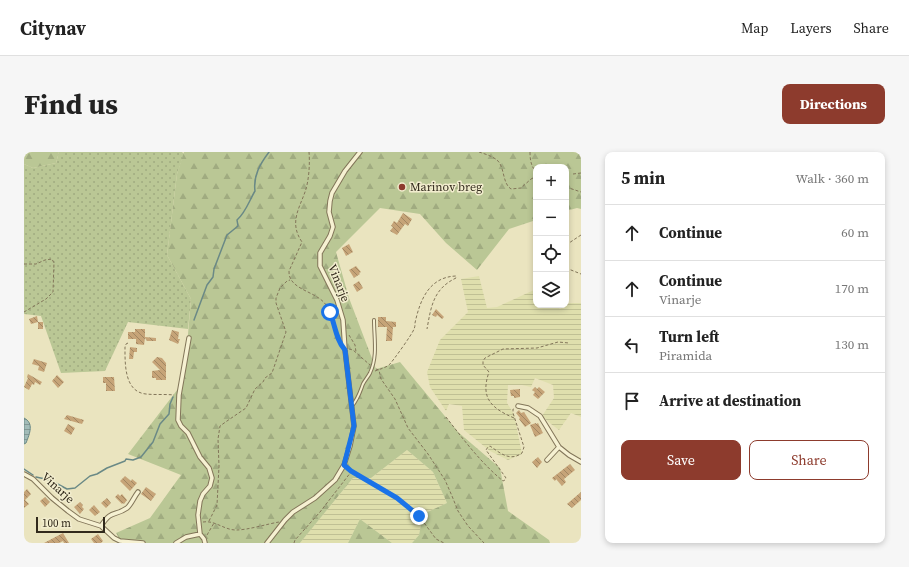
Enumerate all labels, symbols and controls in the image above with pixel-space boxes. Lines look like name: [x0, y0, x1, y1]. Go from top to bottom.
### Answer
text: Citynav: [20, 15, 86, 41]
text: Map: [741, 18, 768, 38]
text: Layers: [790, 18, 832, 38]
text: Share: [854, 18, 889, 38]
button: Directions: [782, 84, 885, 124]
text: Find us: [24, 85, 118, 123]
map controls: [533, 164, 569, 308]
button: +: [533, 164, 569, 200]
text: 5 min: [621, 166, 665, 190]
text: Walk · 360 m: [796, 170, 869, 187]
place label: Marinov breg: [410, 179, 482, 195]
marker: Marinov breg: [397, 182, 407, 192]
button: −: [533, 200, 569, 236]
icon: ahead: [621, 222, 643, 244]
text: Continue: [659, 222, 722, 243]
text: 60 m: [841, 224, 869, 241]
button: locate: [533, 236, 569, 272]
street label: Vinarje: [324, 262, 354, 304]
text: Continue: [659, 270, 722, 291]
button: layers: [533, 272, 569, 308]
icon: ahead: [621, 278, 643, 300]
text: 170 m: [835, 280, 869, 297]
text: Vinarje: [659, 291, 701, 308]
route start: [321, 303, 339, 321]
text: Turn left: [659, 326, 719, 347]
icon: left: [621, 334, 643, 356]
text: 130 m: [835, 336, 869, 353]
text: Piramida: [659, 347, 712, 364]
icon: arrive: [621, 390, 643, 412]
text: Arrive at destination: [659, 390, 801, 411]
button: Save: [621, 440, 741, 480]
button: Share: [749, 440, 869, 480]
street label: Vinarje: [38, 469, 78, 507]
route end: [410, 507, 428, 525]
scale bar: [36, 515, 105, 534]
text: 100 m: [42, 516, 71, 531]

